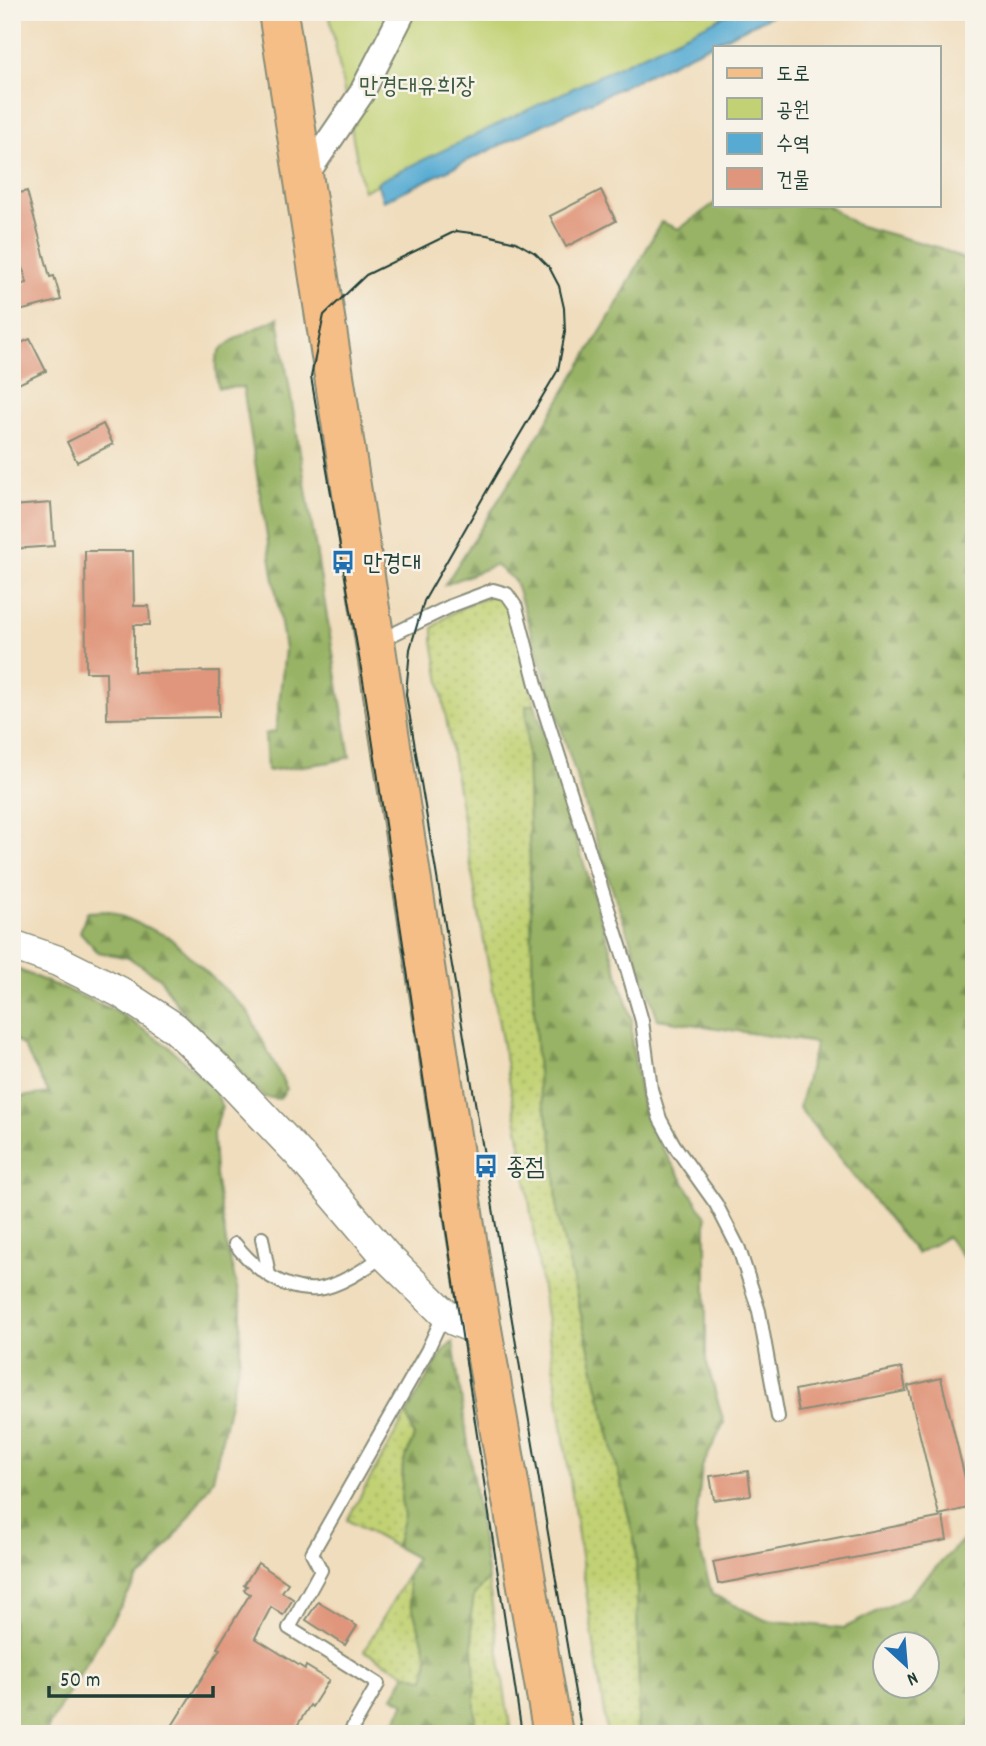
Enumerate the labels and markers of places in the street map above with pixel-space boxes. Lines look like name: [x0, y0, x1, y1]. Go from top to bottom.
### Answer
bus stop icon: 만경대: [329, 548, 357, 576]
place label: 만경대: [363, 548, 421, 582]
bus stop icon: 종점: [472, 1152, 500, 1180]
place label: 종점: [506, 1152, 545, 1186]

